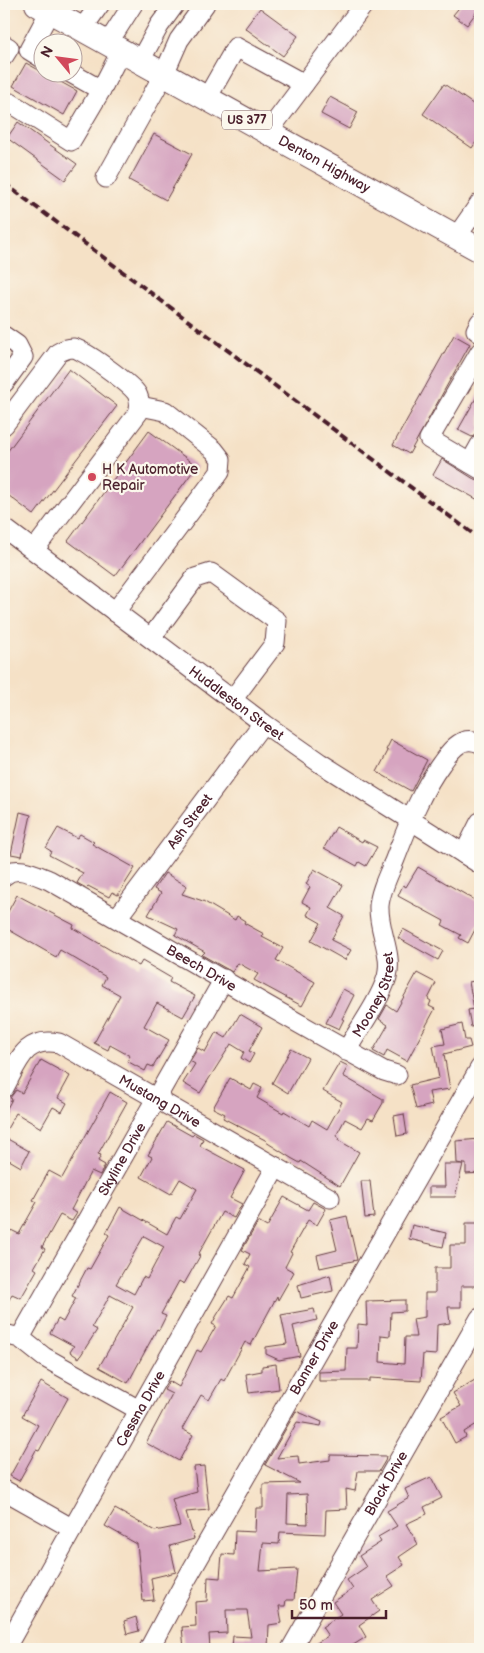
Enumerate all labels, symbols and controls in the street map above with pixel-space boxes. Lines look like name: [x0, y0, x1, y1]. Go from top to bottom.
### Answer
north arrow: [32, 32, 82, 82]
text: N: [37, 43, 57, 61]
road number: US 377: [222, 110, 272, 130]
street label: Denton Highway: [276, 131, 374, 196]
place label: H K Automotive Repair: [102, 461, 198, 494]
marker: H K Automotive Repair: [86, 471, 98, 483]
street label: Huddleston Street: [186, 662, 288, 744]
street label: Ash Street: [163, 790, 216, 852]
street label: Beech Drive: [164, 941, 240, 995]
street label: Mooney Street: [348, 950, 397, 1040]
street label: Mustang Drive: [116, 1071, 204, 1131]
street label: Skyline Drive: [94, 1119, 149, 1198]
street label: Banner Drive: [286, 1317, 342, 1398]
street label: Cessna Drive: [112, 1367, 168, 1450]
street label: Black Drive: [361, 1448, 411, 1518]
scale bar: [292, 1588, 385, 1620]
text: 50 m: [299, 1596, 333, 1615]

